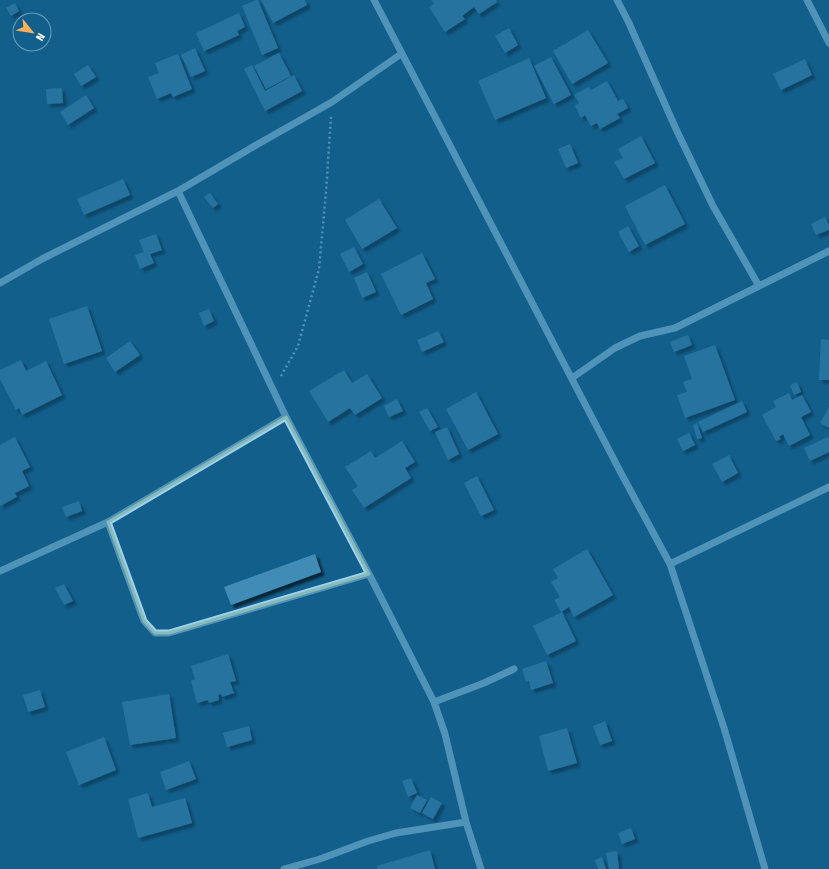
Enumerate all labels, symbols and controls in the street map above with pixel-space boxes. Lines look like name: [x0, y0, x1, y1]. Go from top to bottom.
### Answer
north arrow: [12, 12, 52, 52]
text: N: [33, 31, 48, 43]

